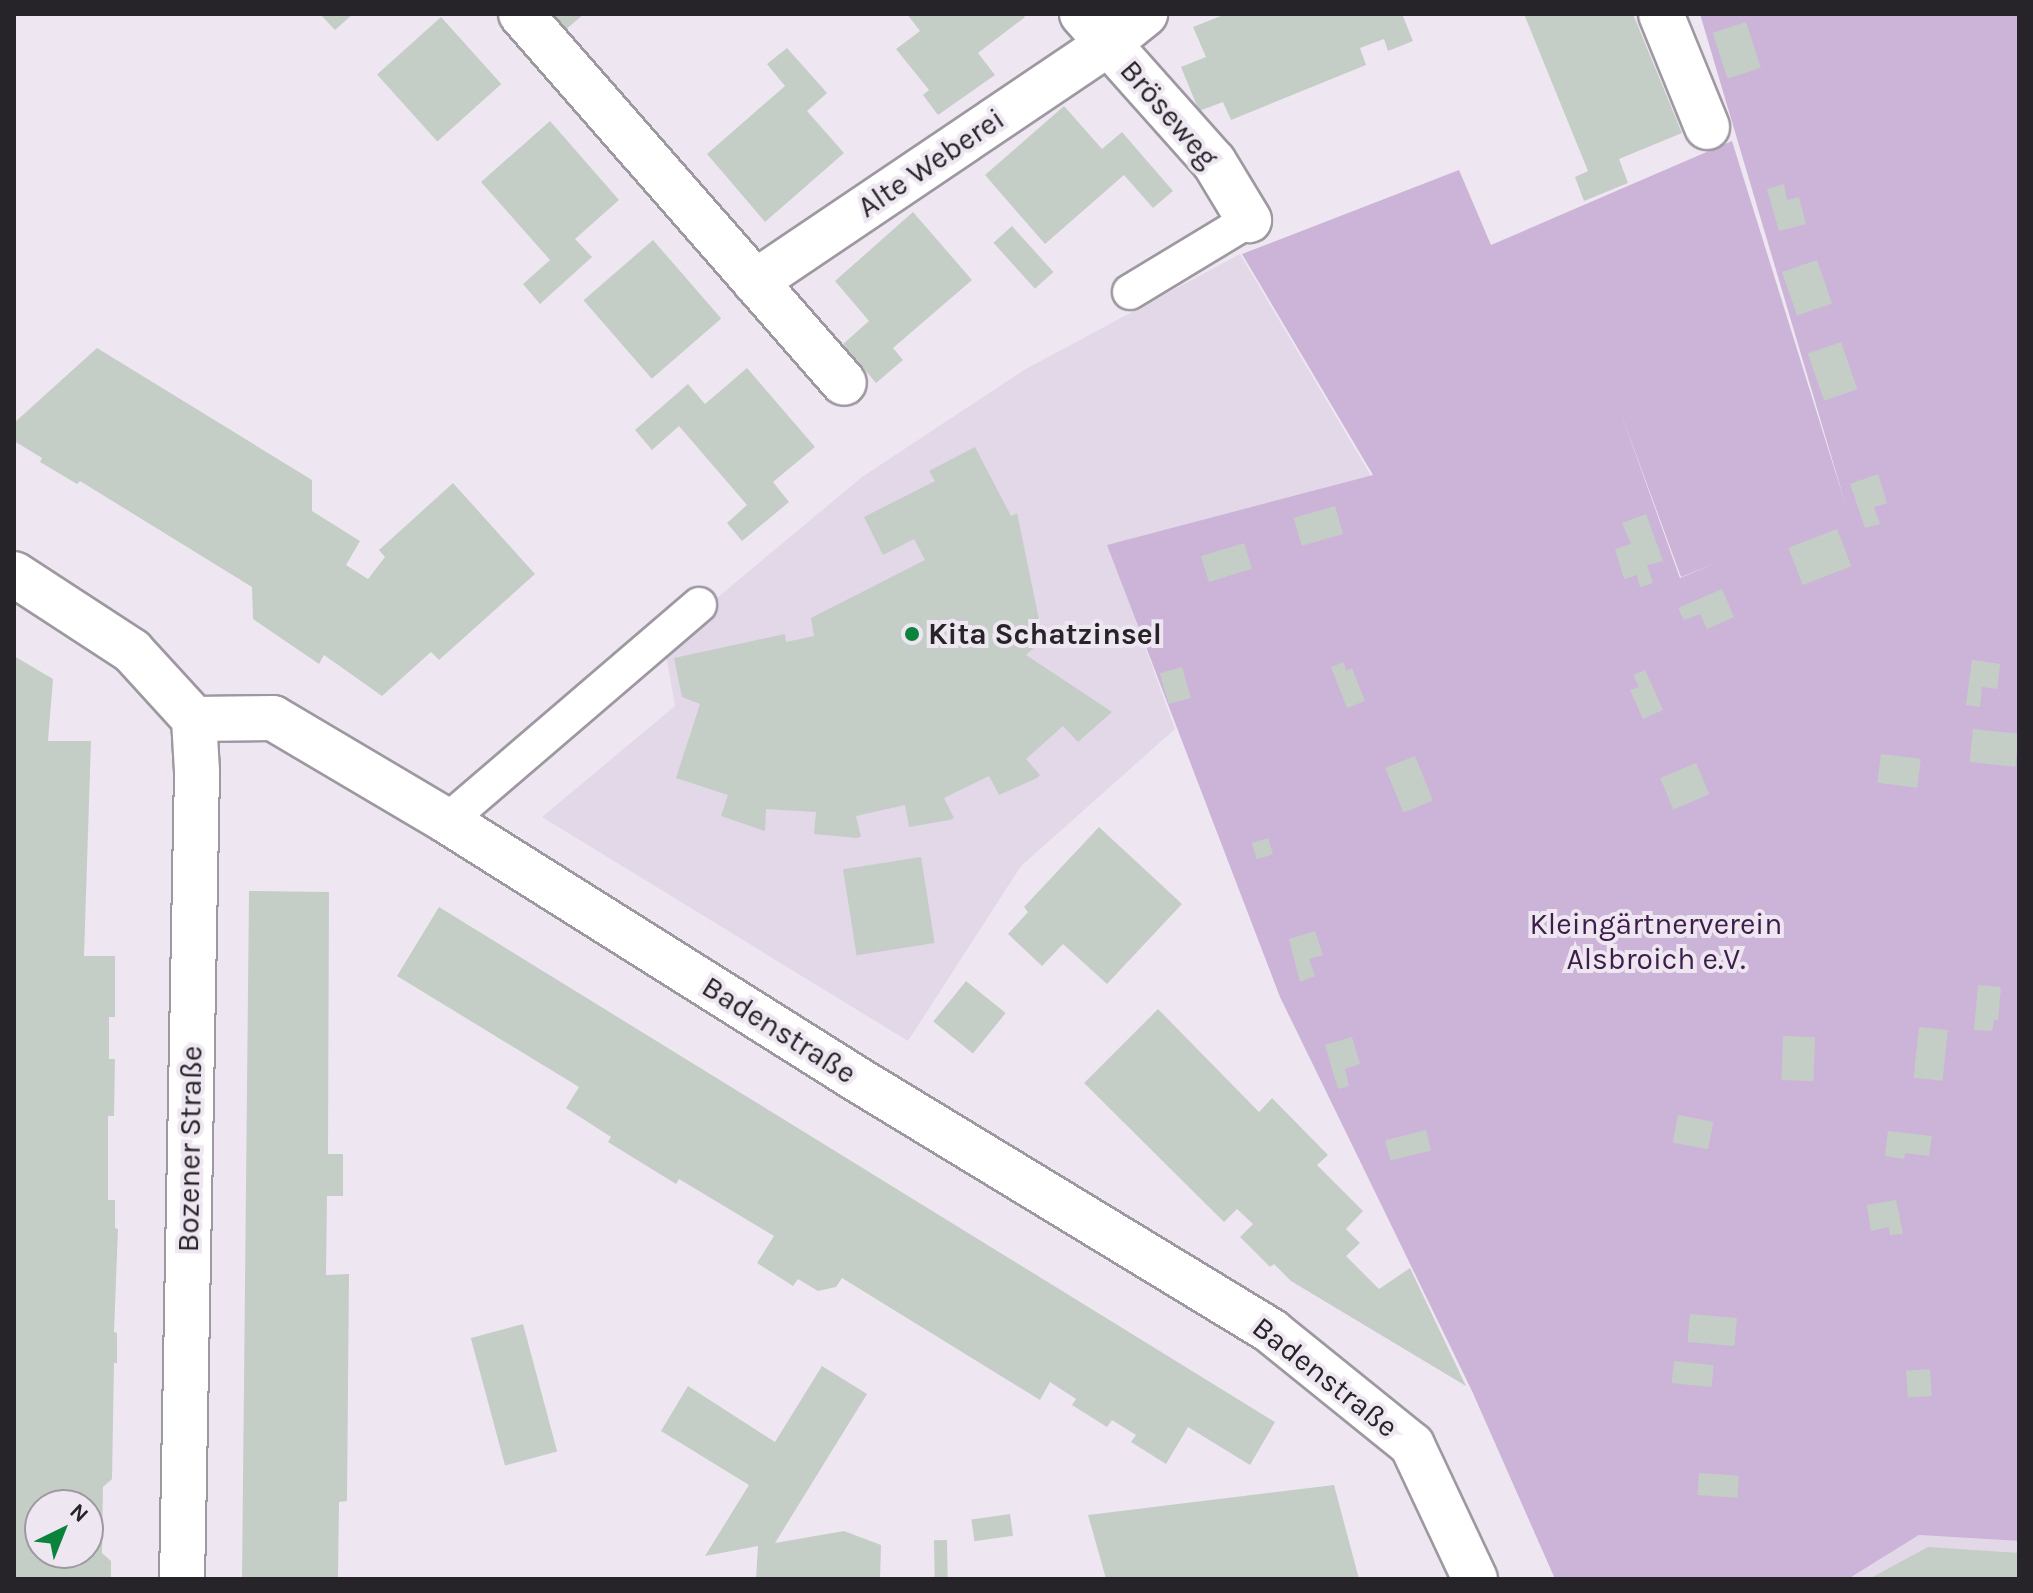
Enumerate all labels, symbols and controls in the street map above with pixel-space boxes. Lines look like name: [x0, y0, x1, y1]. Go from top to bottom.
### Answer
street label: Bröseweg: [1112, 53, 1226, 175]
street label: Alte Weberei: [851, 101, 1011, 225]
place label: Kita Schatzinsel: [928, 616, 1162, 652]
marker: Kita Schatzinsel: [903, 625, 921, 643]
park label: Kleingärtnerverein Alsbroich e.V.: [1530, 906, 1782, 976]
street label: Badenstraße: [695, 968, 863, 1092]
street label: Bozener Straße: [170, 1045, 210, 1253]
street label: Badenstraße: [1245, 1309, 1405, 1445]
north arrow: [24, 1489, 104, 1569]
text: N: [64, 1498, 94, 1528]

